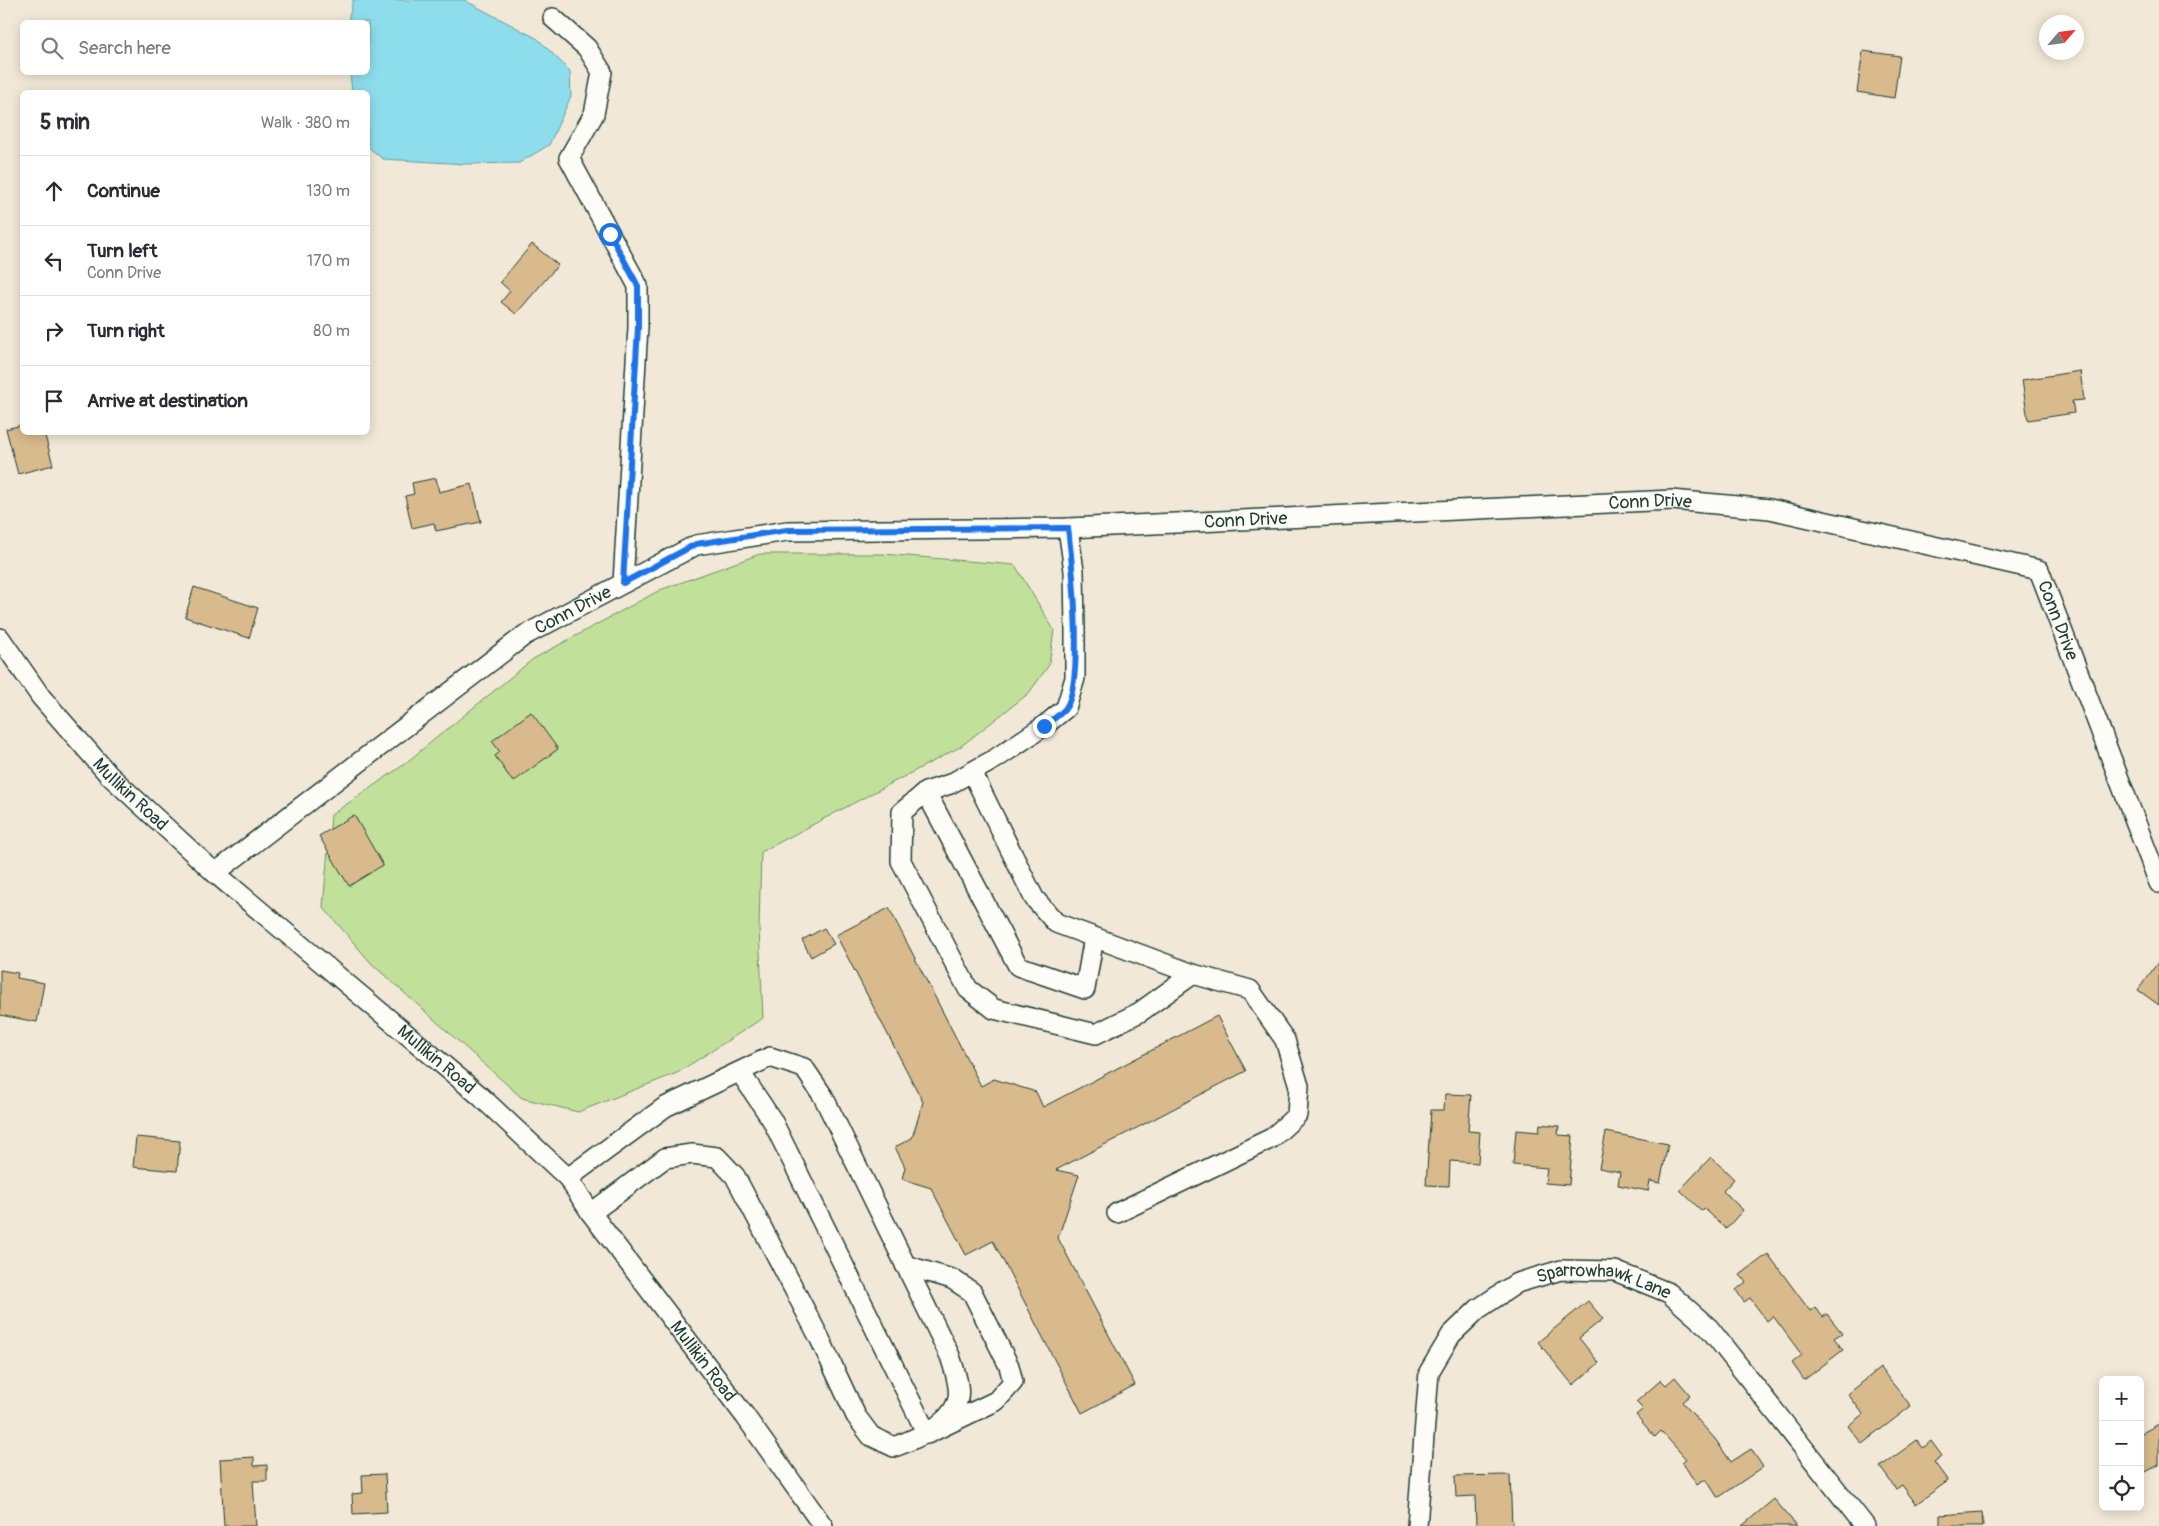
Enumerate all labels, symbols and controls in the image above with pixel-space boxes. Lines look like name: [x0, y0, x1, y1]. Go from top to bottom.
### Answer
north arrow: [2039, 15, 2084, 60]
search box: [20, 20, 370, 75]
icon: search: [38, 34, 66, 62]
text: Search here: [78, 36, 171, 60]
text: 5 min: [40, 109, 90, 136]
text: Walk · 380 m: [261, 113, 350, 133]
icon: ahead: [40, 177, 68, 205]
text: Continue: [87, 179, 160, 203]
text: 130 m: [306, 181, 350, 201]
route start: [599, 223, 622, 246]
text: Turn left: [87, 239, 157, 263]
icon: left: [40, 247, 68, 275]
text: 170 m: [307, 251, 350, 271]
text: Conn Drive: [87, 263, 161, 283]
icon: right: [40, 317, 68, 345]
text: Turn right: [87, 319, 165, 343]
text: 80 m: [313, 321, 350, 341]
icon: arrive: [40, 387, 68, 415]
text: Arrive at destination: [87, 389, 248, 413]
street label: Conn Drive: [1608, 488, 1693, 514]
street label: Conn Drive: [1203, 506, 1288, 533]
street label: Conn Drive: [2033, 577, 2084, 664]
street label: Conn Drive: [531, 580, 615, 639]
route end: [1033, 715, 1056, 738]
street label: Mullikin Road: [88, 753, 173, 835]
street label: Mullikin Road: [392, 1020, 480, 1099]
street label: Sparrowhawk Lane: [1534, 1258, 1675, 1304]
street label: Mullikin Road: [665, 1316, 741, 1406]
map controls: [2099, 1376, 2144, 1511]
button: +: [2099, 1376, 2144, 1421]
button: −: [2099, 1421, 2144, 1466]
button: locate: [2099, 1466, 2144, 1511]

